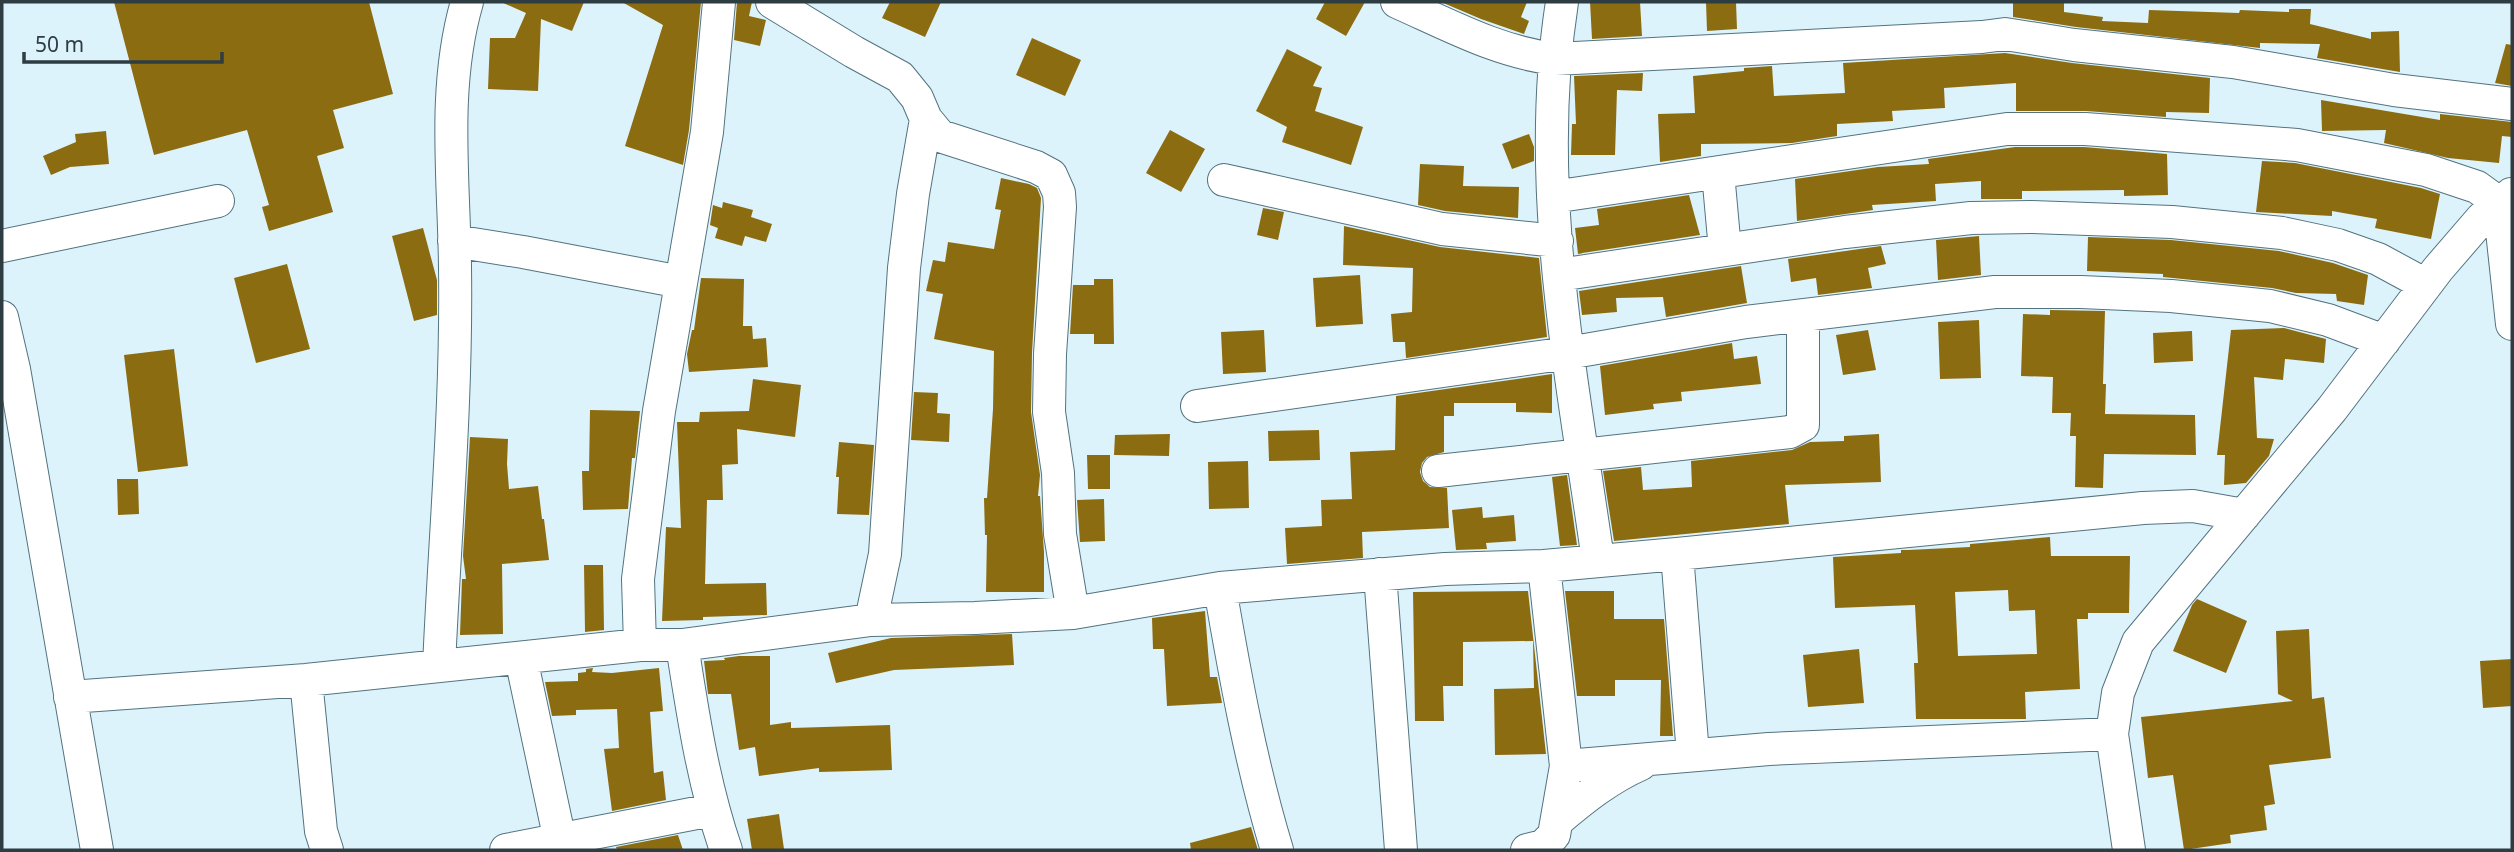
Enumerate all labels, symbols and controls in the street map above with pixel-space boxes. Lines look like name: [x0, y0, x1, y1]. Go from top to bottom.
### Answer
scale bar: [24, 21, 222, 65]
text: 50 m: [35, 30, 84, 58]

